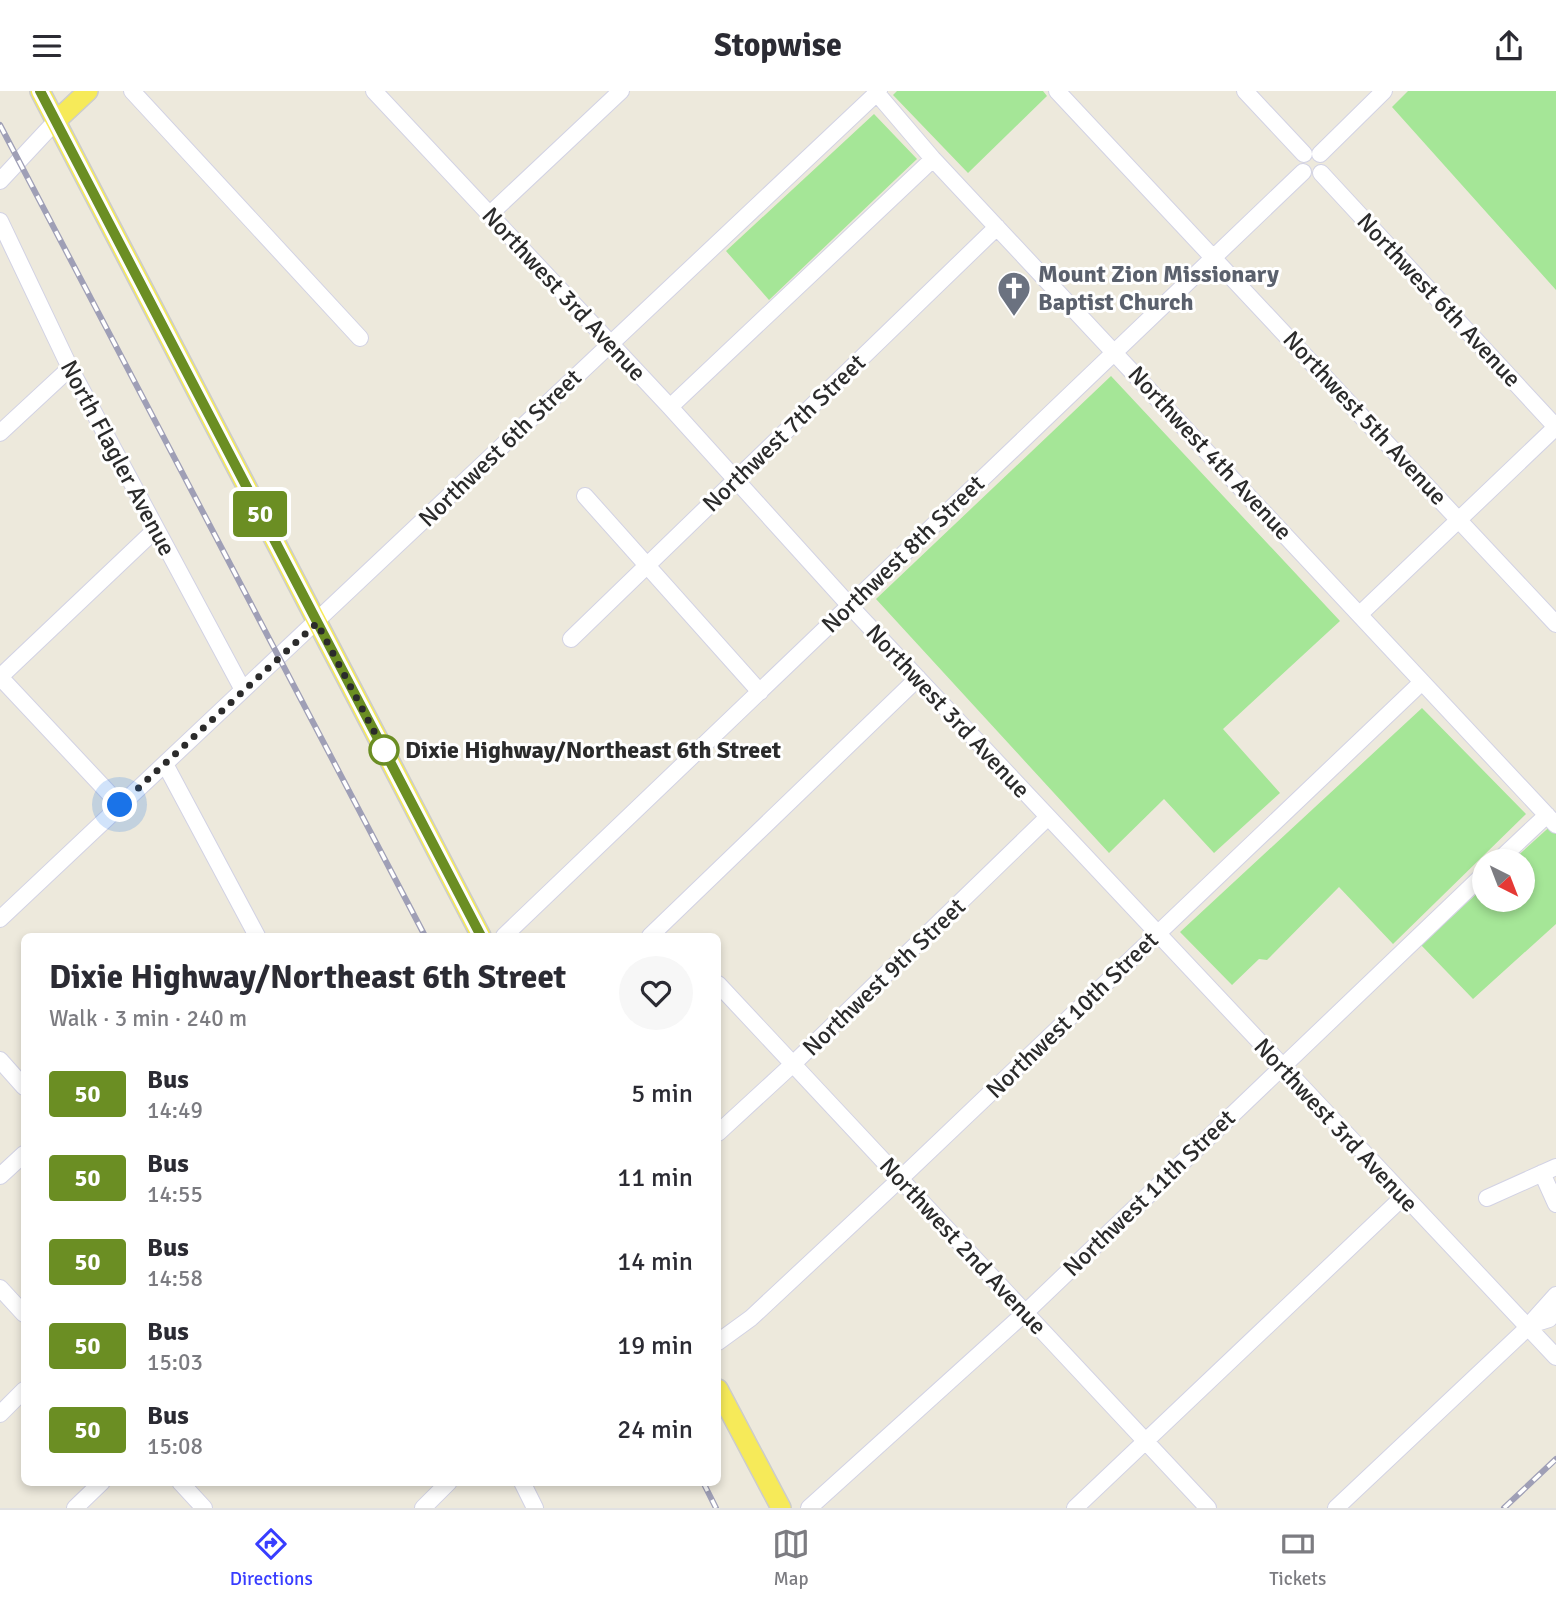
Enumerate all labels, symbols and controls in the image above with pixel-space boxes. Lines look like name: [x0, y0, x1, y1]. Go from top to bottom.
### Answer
text: Stopwise: [714, 26, 842, 65]
icon: menu: [28, 27, 66, 65]
icon: share: [1490, 27, 1528, 65]
street label: Northwest 3rd Avenue: [476, 201, 652, 387]
street label: Northwest 6th Avenue: [1351, 207, 1527, 393]
place label: Mount Zion Missionary Baptist Church: [1038, 259, 1279, 317]
church icon: Mount Zion Missionary Baptist Church: [995, 269, 1033, 318]
street label: Northwest 5th Avenue: [1277, 325, 1453, 511]
street label: Northwest 7th Street: [696, 348, 872, 518]
street label: North Flagler Avenue: [54, 355, 182, 561]
street label: Northwest 4th Avenue: [1122, 360, 1298, 546]
street label: Northwest 6th Street: [412, 363, 588, 533]
street label: Northwest 8th Street: [815, 469, 991, 639]
line badge: 50: [229, 491, 292, 537]
text: 50: [247, 499, 273, 529]
street label: Northwest 3rd Avenue: [860, 618, 1036, 804]
marker: Dixie Highway/Northeast 6th Street: [369, 735, 399, 765]
place label: Dixie Highway/Northeast 6th Street: [405, 735, 781, 765]
your location: [102, 787, 137, 822]
north arrow: [1472, 849, 1535, 912]
map controls: [1472, 849, 1535, 912]
street label: Northwest 9th Street: [796, 892, 972, 1062]
street label: Northwest 10th Street: [980, 925, 1164, 1105]
button: heart: [619, 956, 693, 1030]
text: Dixie Highway/Northeast 6th Street: [49, 957, 566, 998]
text: Walk · 3 min · 240 m: [49, 1004, 247, 1033]
street label: Northwest 3rd Avenue: [1248, 1032, 1424, 1218]
text: Bus: [147, 1064, 189, 1096]
text: 5 min: [631, 1078, 693, 1110]
text: 50: [75, 1079, 100, 1109]
text: 14:49: [147, 1096, 203, 1125]
street label: Northwest 11th Street: [1057, 1103, 1241, 1283]
text: Bus: [147, 1148, 189, 1180]
street label: Northwest 2nd Avenue: [873, 1151, 1053, 1341]
text: 11 min: [617, 1162, 693, 1194]
text: 50: [75, 1163, 100, 1193]
text: 14:55: [147, 1180, 203, 1209]
text: Bus: [147, 1232, 189, 1264]
text: 14 min: [617, 1246, 693, 1278]
text: 50: [75, 1247, 100, 1277]
text: 14:58: [147, 1264, 203, 1293]
text: Bus: [147, 1316, 189, 1348]
text: 19 min: [617, 1330, 693, 1362]
text: 50: [75, 1331, 100, 1361]
text: 15:03: [147, 1348, 203, 1377]
text: Bus: [147, 1400, 189, 1432]
text: 24 min: [617, 1414, 693, 1446]
text: 50: [75, 1415, 100, 1445]
text: 15:08: [147, 1432, 203, 1461]
tab: Directions: [230, 1525, 313, 1591]
tab: Map: [772, 1525, 810, 1591]
tab: Tickets: [1269, 1525, 1326, 1591]

